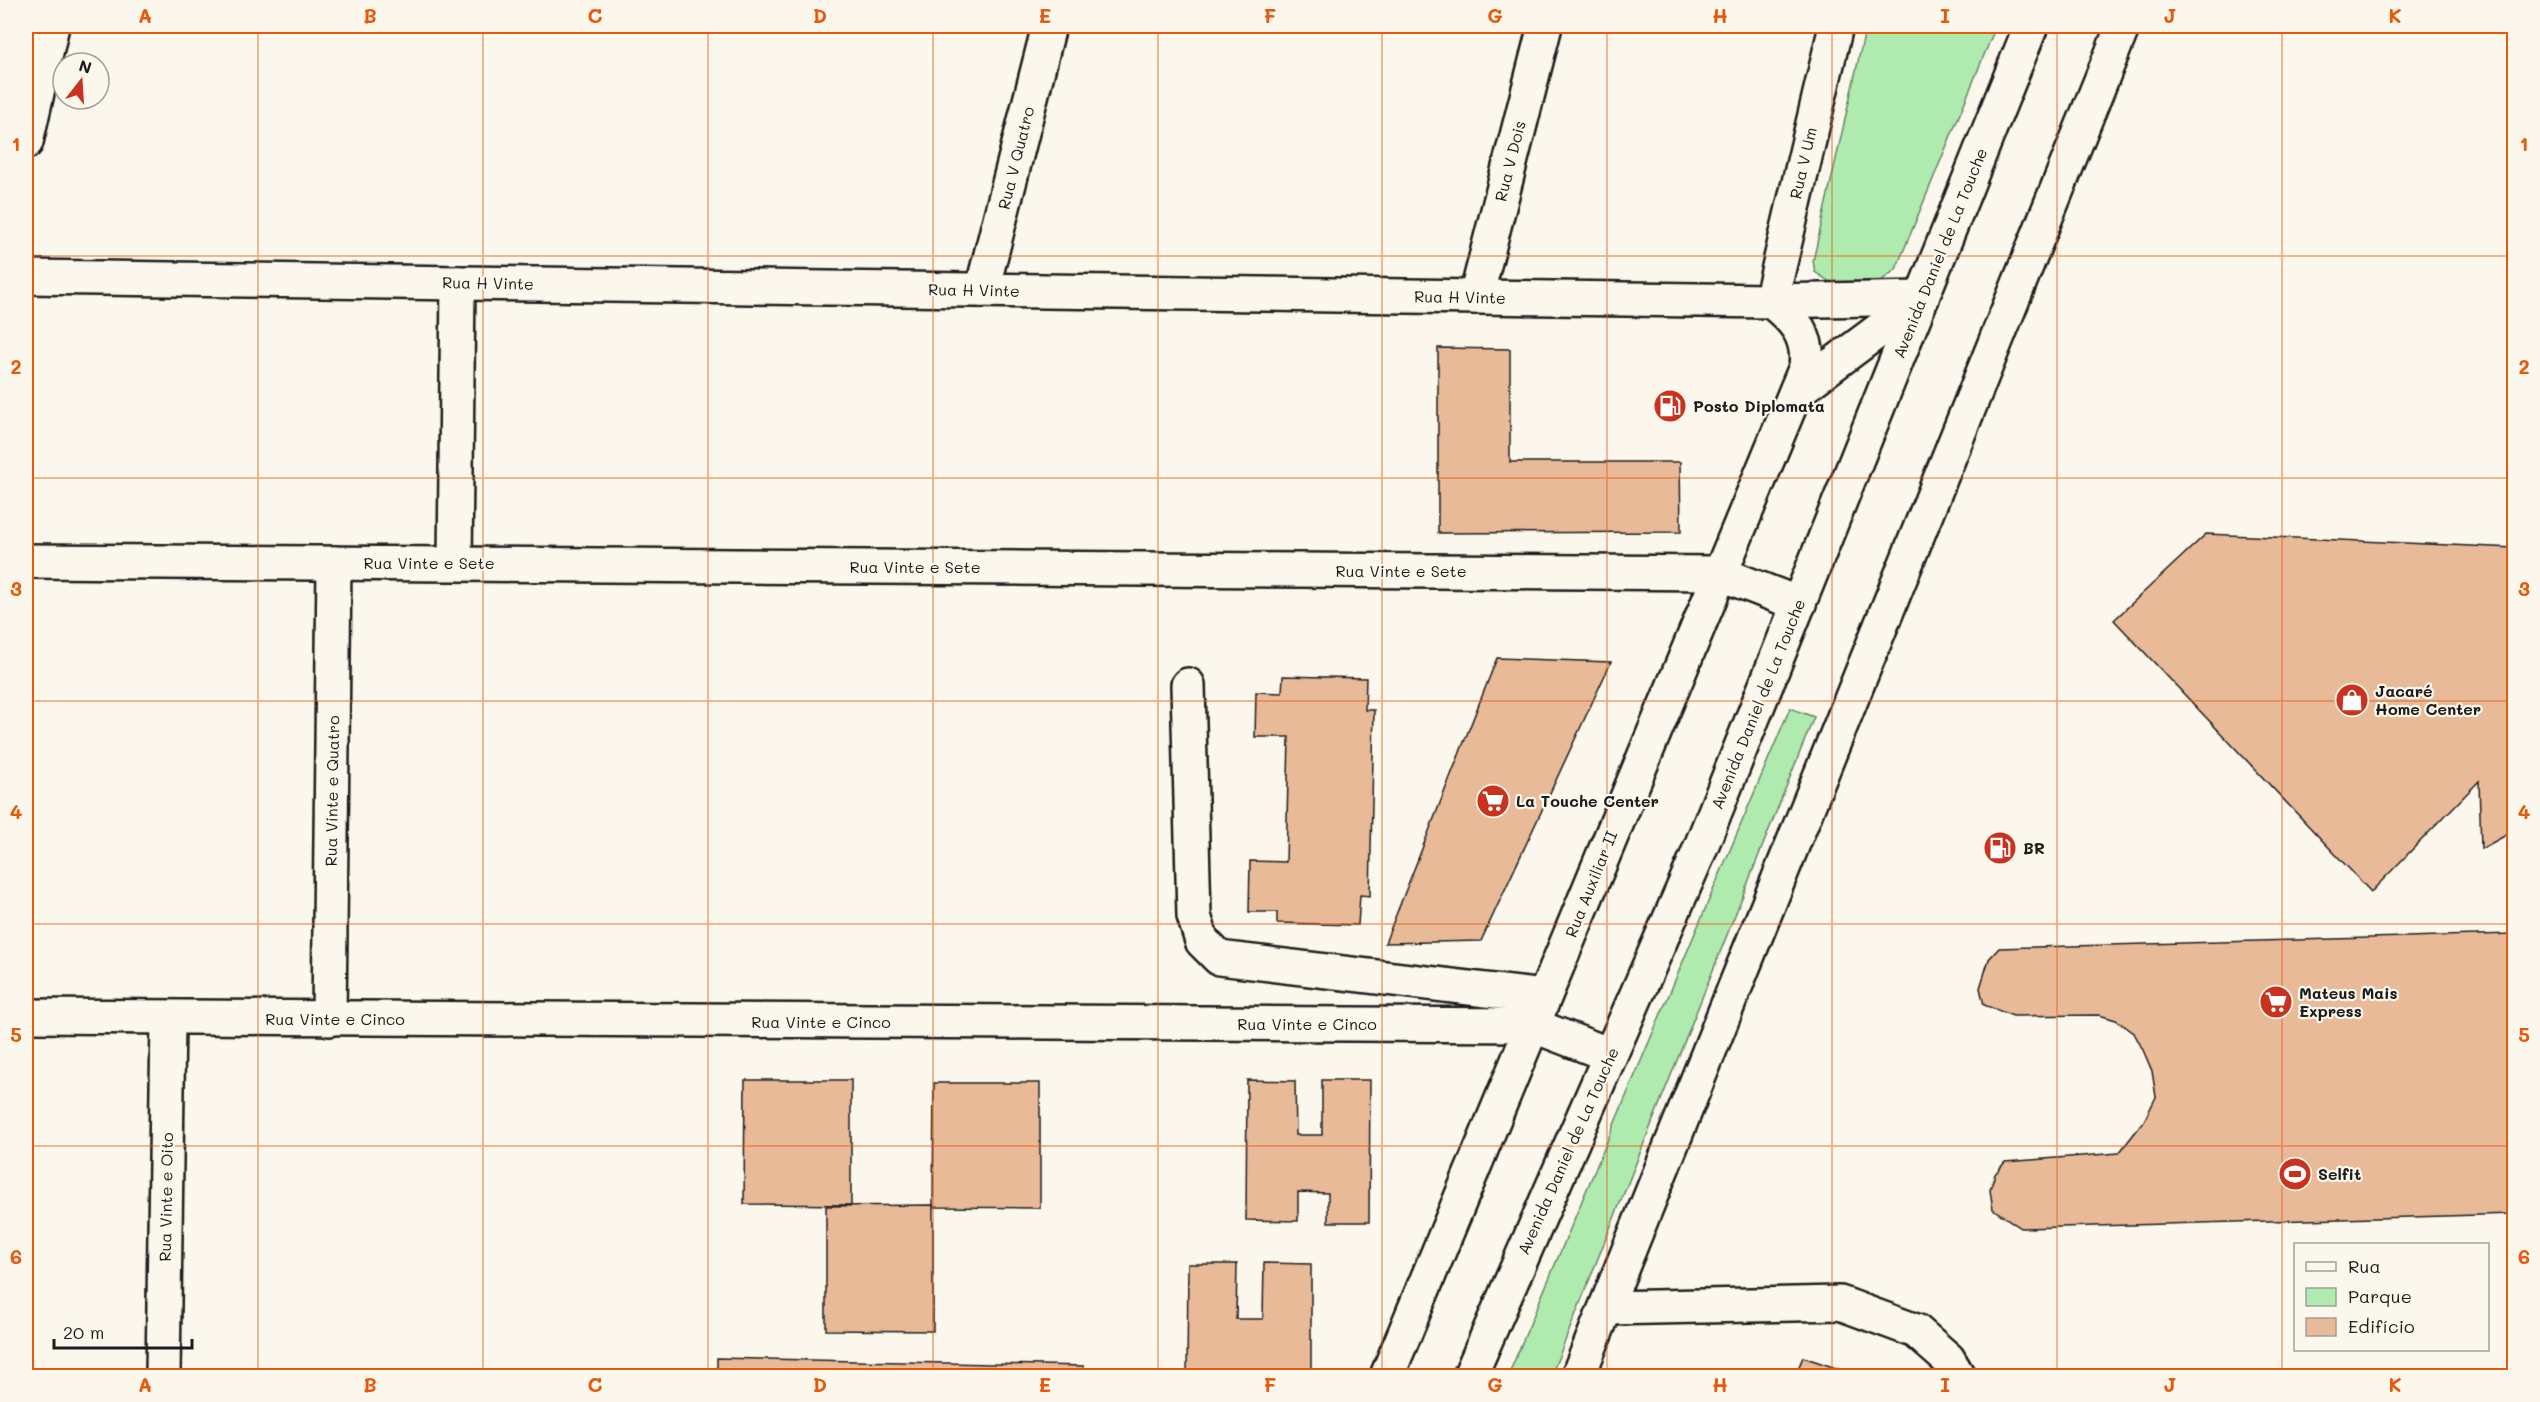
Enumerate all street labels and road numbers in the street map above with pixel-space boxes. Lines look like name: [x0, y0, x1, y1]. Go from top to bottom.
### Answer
street label: Rua V Quatro: [993, 104, 1038, 211]
street label: Rua V Dois: [1489, 118, 1530, 204]
street label: Rua V Um: [1784, 125, 1821, 201]
street label: Avenida Daniel de La Touche: [1888, 145, 1991, 361]
street label: Rua H Vinte: [442, 271, 534, 294]
street label: Rua H Vinte: [928, 278, 1020, 301]
street label: Rua H Vinte: [1414, 285, 1506, 308]
street label: Rua Vinte e Sete: [363, 552, 495, 573]
street label: Rua Vinte e Sete: [849, 556, 981, 577]
street label: Rua Vinte e Sete: [1335, 560, 1467, 581]
street label: Avenida Daniel de La Touche: [1706, 596, 1809, 812]
street label: Rua Vinte e Quatro: [320, 715, 343, 867]
street label: Rua Auxiliar II: [1560, 827, 1621, 940]
street label: Rua Vinte e Cinco: [265, 1008, 405, 1029]
street label: Rua Vinte e Cinco: [751, 1011, 891, 1032]
street label: Rua Vinte e Cinco: [1237, 1013, 1377, 1034]
street label: Avenida Daniel de La Touche: [1512, 1044, 1623, 1258]
street label: Rua Vinte e Oito: [154, 1132, 177, 1262]

